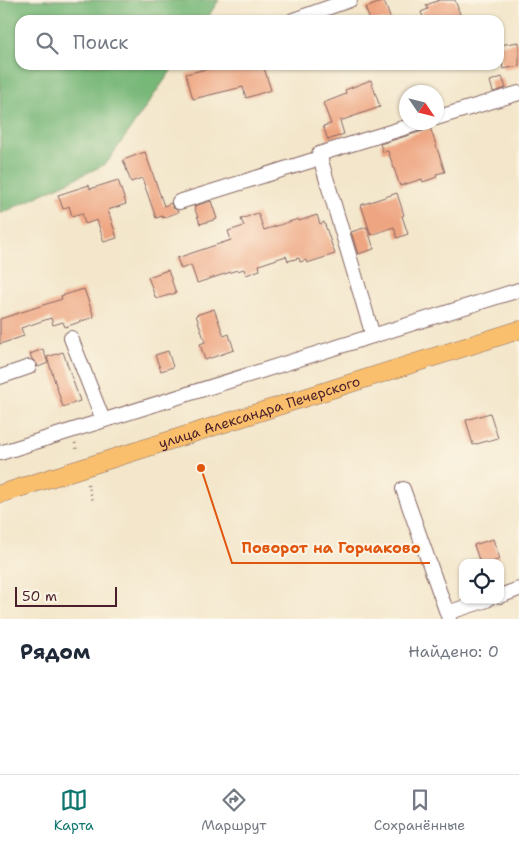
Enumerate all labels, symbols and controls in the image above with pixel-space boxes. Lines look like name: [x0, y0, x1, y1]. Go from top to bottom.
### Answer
search box: [15, 15, 504, 70]
icon: search: [33, 29, 61, 57]
text: Поиск: [73, 30, 128, 55]
north arrow: [399, 85, 444, 130]
street label: улица Александра Печерского: [156, 372, 362, 452]
callout: Поворот на Горчаково: [232, 533, 430, 563]
text: Поворот на Горчаково: [242, 538, 421, 558]
map controls: [459, 559, 504, 604]
button: locate: [459, 559, 504, 604]
scale bar: [15, 584, 118, 607]
text: 50 m: [22, 587, 57, 605]
text: Рядом: [20, 638, 90, 666]
text: Найдено: 0: [408, 641, 499, 662]
tab: Карта: [54, 786, 94, 834]
tab: Маршрут: [201, 786, 266, 834]
tab: Сохранённые: [374, 786, 465, 834]

